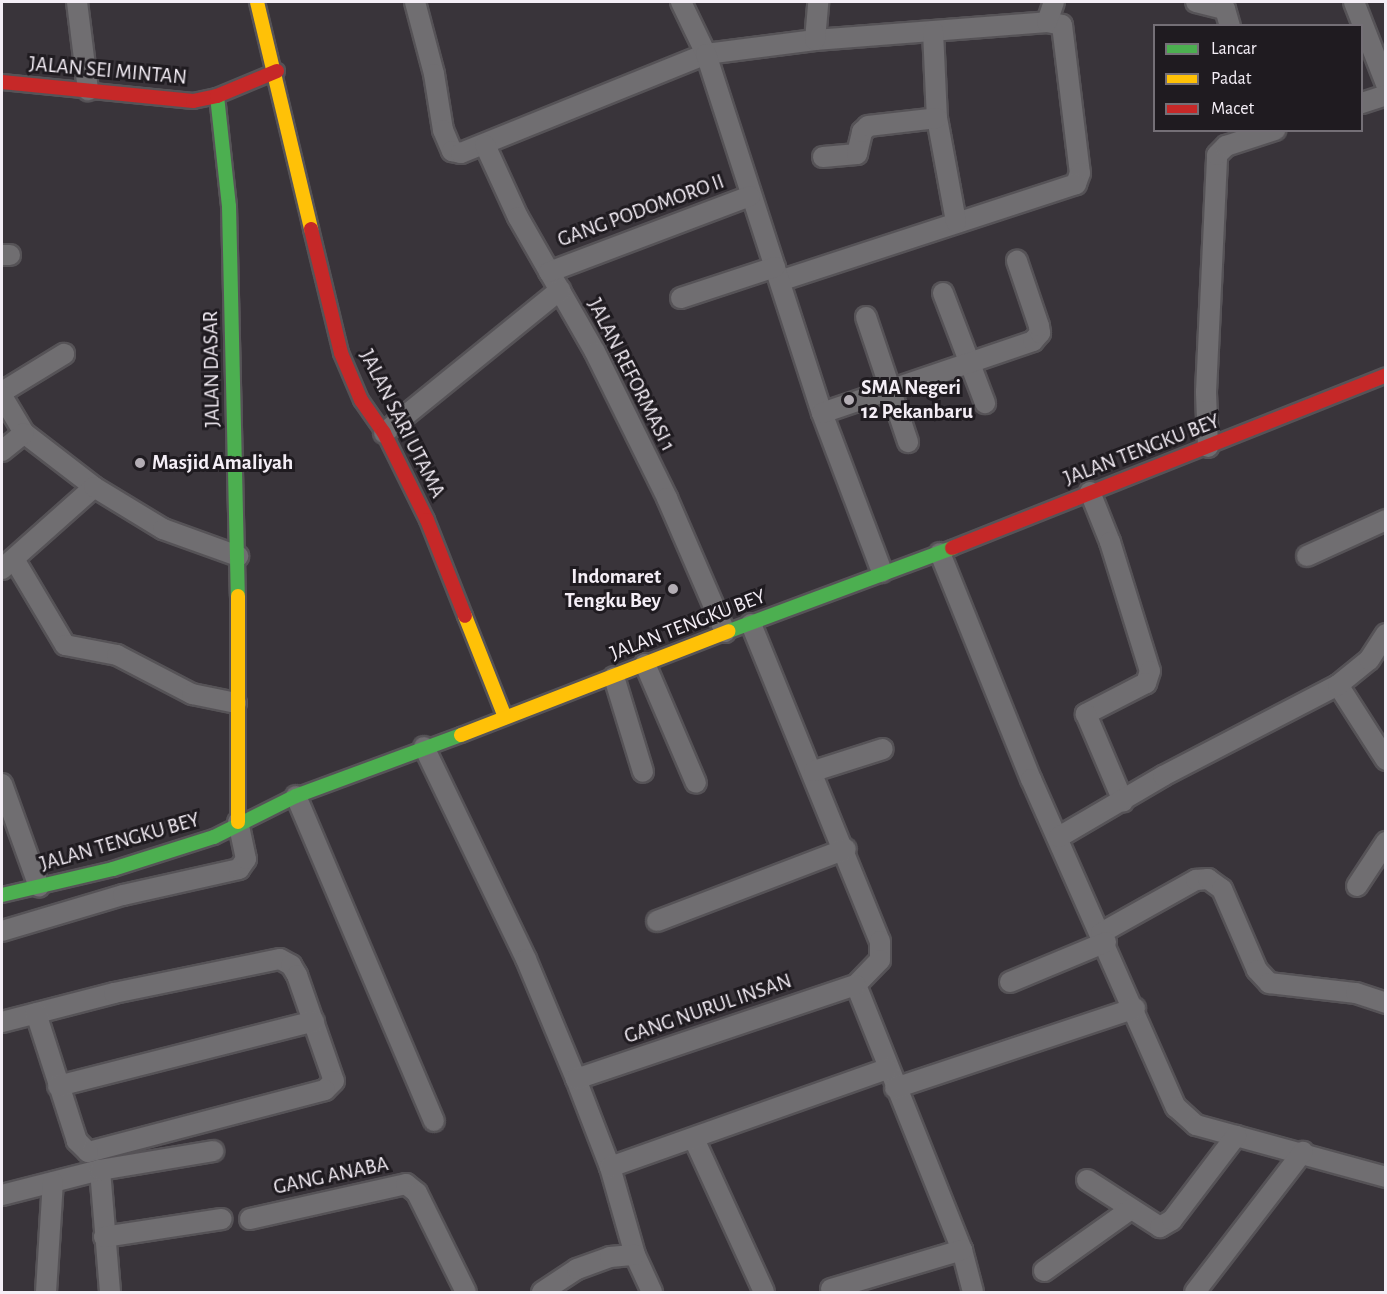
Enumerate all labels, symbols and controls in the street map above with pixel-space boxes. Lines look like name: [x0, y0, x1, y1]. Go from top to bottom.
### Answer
legend: [1153, 24, 1363, 132]
text: Lancar: [1211, 40, 1257, 58]
street label: JALAN SEI MINTAN: [28, 52, 188, 90]
text: Padat: [1211, 70, 1252, 88]
text: Macet: [1211, 100, 1254, 118]
street label: GANG PODOMORO II: [554, 169, 728, 253]
street label: JALAN REFORMASI 1: [582, 294, 680, 456]
street label: JALAN DASAR: [198, 311, 226, 427]
street label: JALAN SARI UTAMA: [354, 346, 450, 502]
place label: SMA Negeri 12 Pekanbaru: [861, 375, 973, 425]
marker: SMA Negeri 12 Pekanbaru: [842, 393, 856, 407]
street label: JALAN TENGKU BEY: [1061, 409, 1223, 491]
place label: Masjid Amaliyah: [152, 450, 293, 476]
marker: Masjid Amaliyah: [133, 456, 147, 470]
place label: Indomaret Tengku Bey: [564, 564, 661, 614]
marker: Indomaret Tengku Bey: [666, 582, 680, 596]
street label: JALAN TENGKU BEY: [607, 584, 769, 666]
street label: JALAN TENGKU BEY: [37, 807, 203, 877]
street label: GANG NURUL INSAN: [621, 969, 795, 1049]
street label: GANG ANABA: [271, 1152, 391, 1200]

